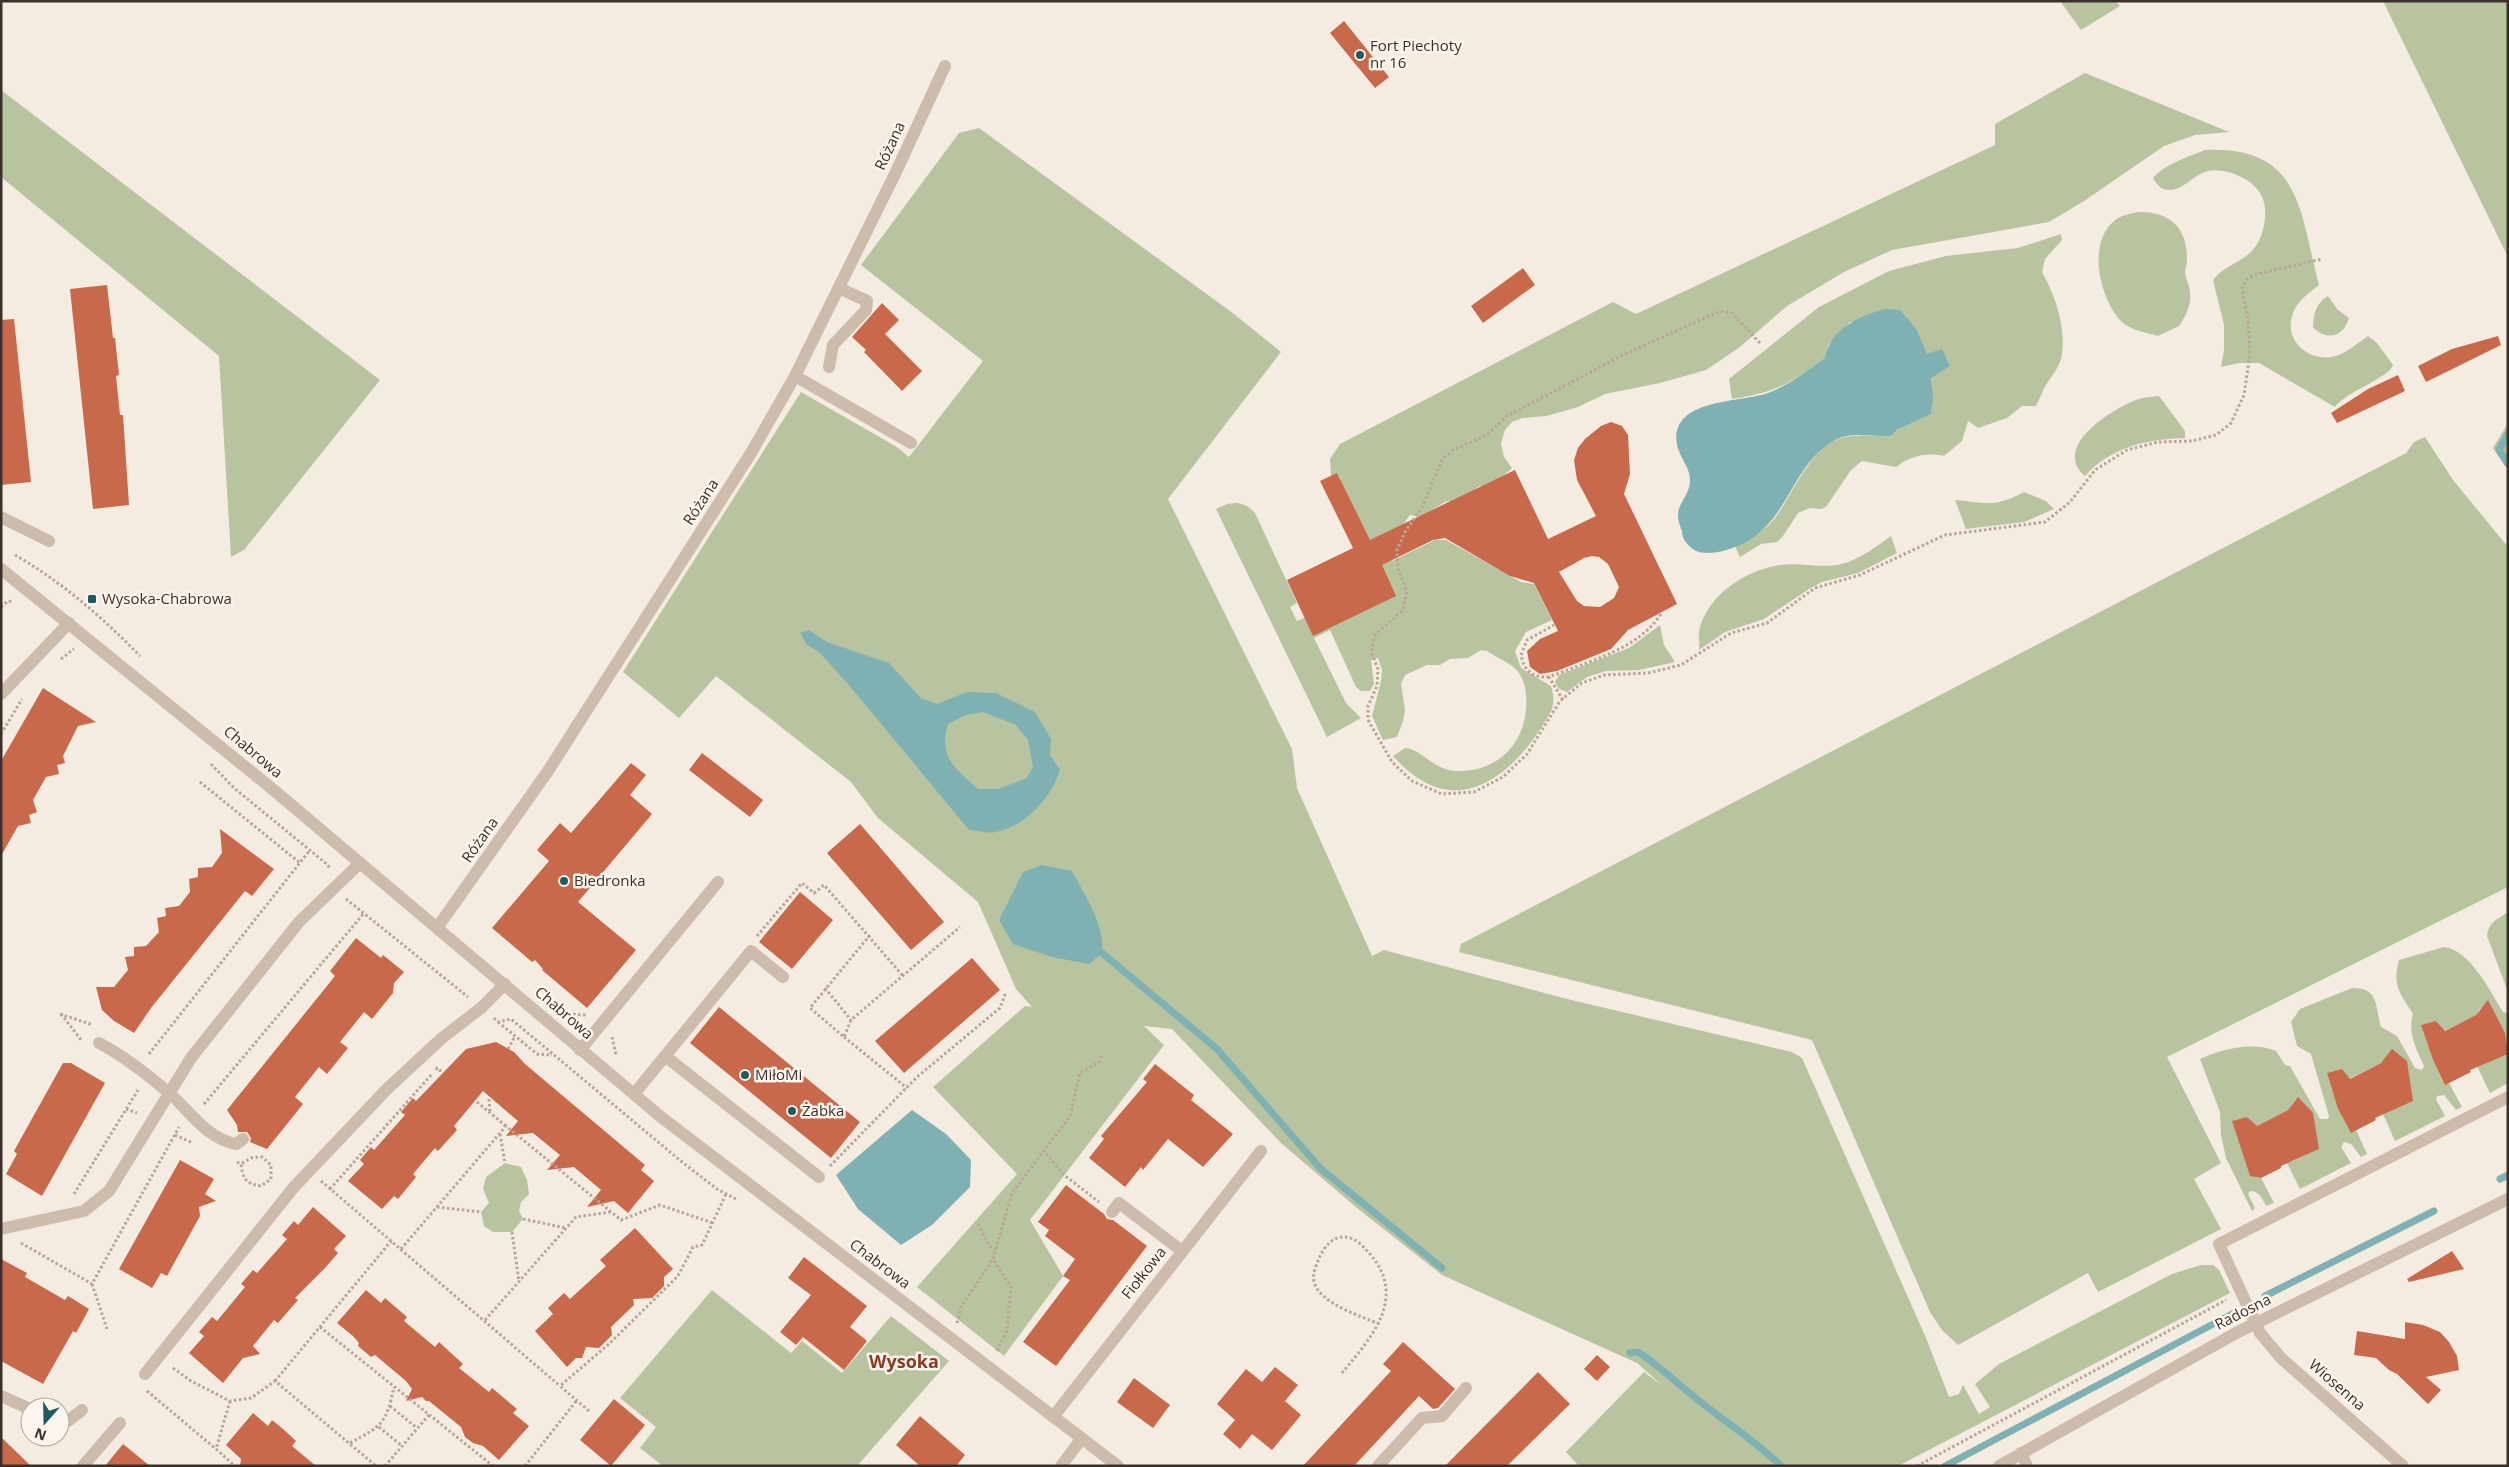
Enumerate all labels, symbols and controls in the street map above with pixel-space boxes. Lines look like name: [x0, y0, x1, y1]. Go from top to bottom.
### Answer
place label: Fort Piechoty nr 16: [1370, 35, 1462, 72]
marker: Fort Piechoty nr 16: [1354, 49, 1366, 61]
street label: Różana: [869, 118, 909, 173]
street label: Różana: [678, 475, 722, 528]
place label: Wysoka-Chabrowa: [102, 588, 232, 608]
marker: Wysoka-Chabrowa: [86, 593, 98, 605]
street label: Chabrowa: [220, 721, 287, 782]
street label: Różana: [456, 813, 502, 866]
place label: Biedronka: [574, 870, 646, 890]
marker: Biedronka: [558, 875, 570, 887]
street label: Chabrowa: [531, 981, 598, 1043]
place label: MiłoMi: [755, 1064, 802, 1084]
marker: MiłoMi: [739, 1069, 751, 1081]
place label: Żabka: [802, 1100, 844, 1120]
marker: Żabka: [786, 1105, 798, 1117]
street label: Chabrowa: [846, 1234, 915, 1293]
street label: Fiołkowa: [1116, 1242, 1170, 1303]
street label: Radosna: [2211, 1288, 2274, 1334]
district label: Wysoka: [869, 1349, 939, 1373]
street label: Wiosenna: [2305, 1354, 2370, 1414]
north arrow: [20, 1397, 70, 1447]
text: N: [32, 1424, 49, 1446]

